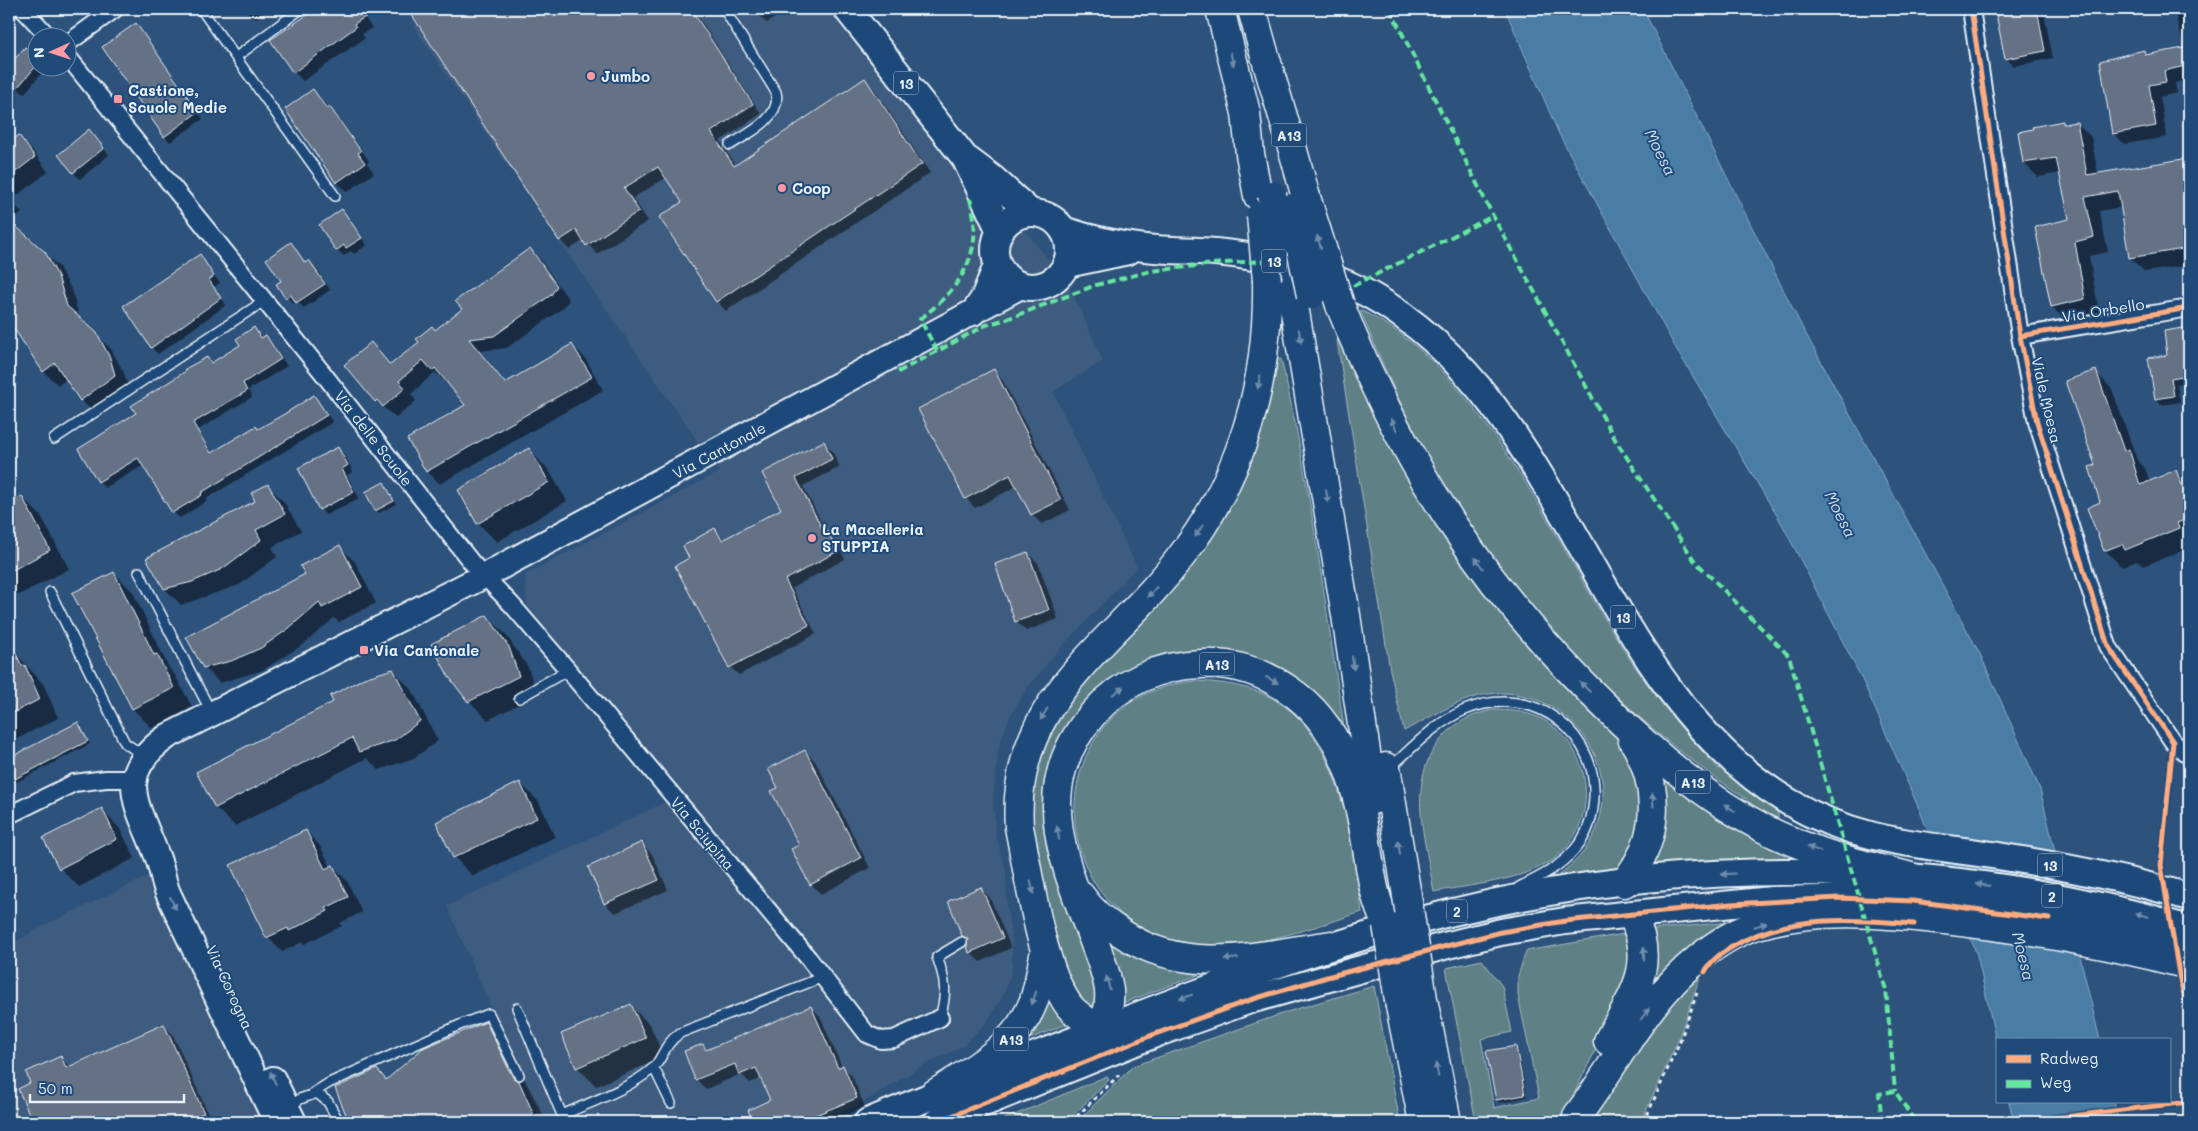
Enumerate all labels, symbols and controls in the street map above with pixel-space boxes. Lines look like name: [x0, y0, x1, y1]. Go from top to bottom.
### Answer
north arrow: [28, 28, 78, 78]
text: N: [29, 47, 48, 59]
one-way arrow: [1229, 52, 1237, 67]
place label: Jumbo: [601, 66, 650, 86]
marker: Jumbo: [585, 70, 597, 82]
road number: 13: [894, 72, 918, 95]
place label: Castione, Scuole Medie: [128, 80, 227, 117]
marker: Castione, Scuole Medie: [112, 93, 124, 105]
road number: A13: [1272, 124, 1306, 146]
water label: Moesa: [1640, 125, 1682, 179]
place label: Coop: [792, 178, 831, 198]
marker: Coop: [776, 182, 788, 194]
one-way arrow: [1315, 234, 1323, 249]
road number: 13: [1262, 250, 1286, 272]
street label: Via Orbello: [2060, 294, 2146, 326]
one-way arrow: [1296, 328, 1304, 344]
street label: Viale Moesa: [2027, 355, 2067, 445]
one-way arrow: [1255, 374, 1263, 389]
street label: Via delle Scuole: [330, 386, 418, 490]
street label: Via Cantonale: [669, 417, 769, 483]
one-way arrow: [1390, 418, 1398, 433]
water label: Moesa: [1820, 487, 1862, 541]
one-way arrow: [1323, 489, 1331, 505]
place label: La Macelleria STUPPIA: [822, 519, 924, 556]
one-way arrow: [1194, 524, 1204, 538]
marker: La Macelleria STUPPIA: [806, 532, 818, 544]
one-way arrow: [1474, 557, 1484, 570]
one-way arrow: [1146, 586, 1157, 598]
road number: 13: [1610, 606, 1636, 628]
place label: Via Cantonale: [374, 640, 479, 660]
marker: Via Cantonale: [358, 644, 370, 656]
road number: A13: [1200, 652, 1234, 676]
one-way arrow: [1349, 655, 1357, 671]
one-way arrow: [1265, 676, 1279, 684]
one-way arrow: [1579, 681, 1591, 693]
one-way arrow: [1112, 686, 1125, 696]
one-way arrow: [1040, 707, 1049, 720]
road number: A13: [1676, 770, 1710, 794]
one-way arrow: [1649, 791, 1657, 807]
street label: Via Sciupina: [666, 792, 740, 874]
one-way arrow: [1724, 804, 1737, 813]
one-way arrow: [1053, 824, 1061, 840]
one-way arrow: [1395, 839, 1403, 855]
one-way arrow: [1806, 845, 1821, 852]
road number: 13: [2038, 854, 2062, 876]
one-way arrow: [1720, 871, 1736, 879]
one-way arrow: [1028, 880, 1036, 895]
one-way arrow: [1975, 881, 1991, 889]
road number: 2: [2042, 884, 2062, 908]
one-way arrow: [169, 896, 177, 910]
road number: 2: [1447, 899, 1467, 922]
one-way arrow: [2135, 911, 2150, 919]
one-way arrow: [1752, 920, 1767, 928]
water label: Moesa: [2008, 929, 2040, 983]
street label: Via Corogna: [202, 942, 258, 1032]
one-way arrow: [1640, 945, 1648, 961]
one-way arrow: [1222, 956, 1238, 964]
one-way arrow: [1104, 976, 1112, 991]
one-way arrow: [1030, 991, 1037, 1006]
one-way arrow: [1178, 993, 1193, 1001]
one-way arrow: [1640, 1008, 1651, 1021]
road number: A13: [994, 1028, 1028, 1050]
legend: [1996, 1038, 2170, 1104]
text: Radweg: [2040, 1048, 2098, 1068]
one-way arrow: [1433, 1063, 1441, 1078]
scale bar: [30, 1071, 184, 1103]
one-way arrow: [269, 1071, 277, 1085]
text: Weg: [2040, 1072, 2071, 1092]
text: 50 m: [38, 1078, 73, 1098]

